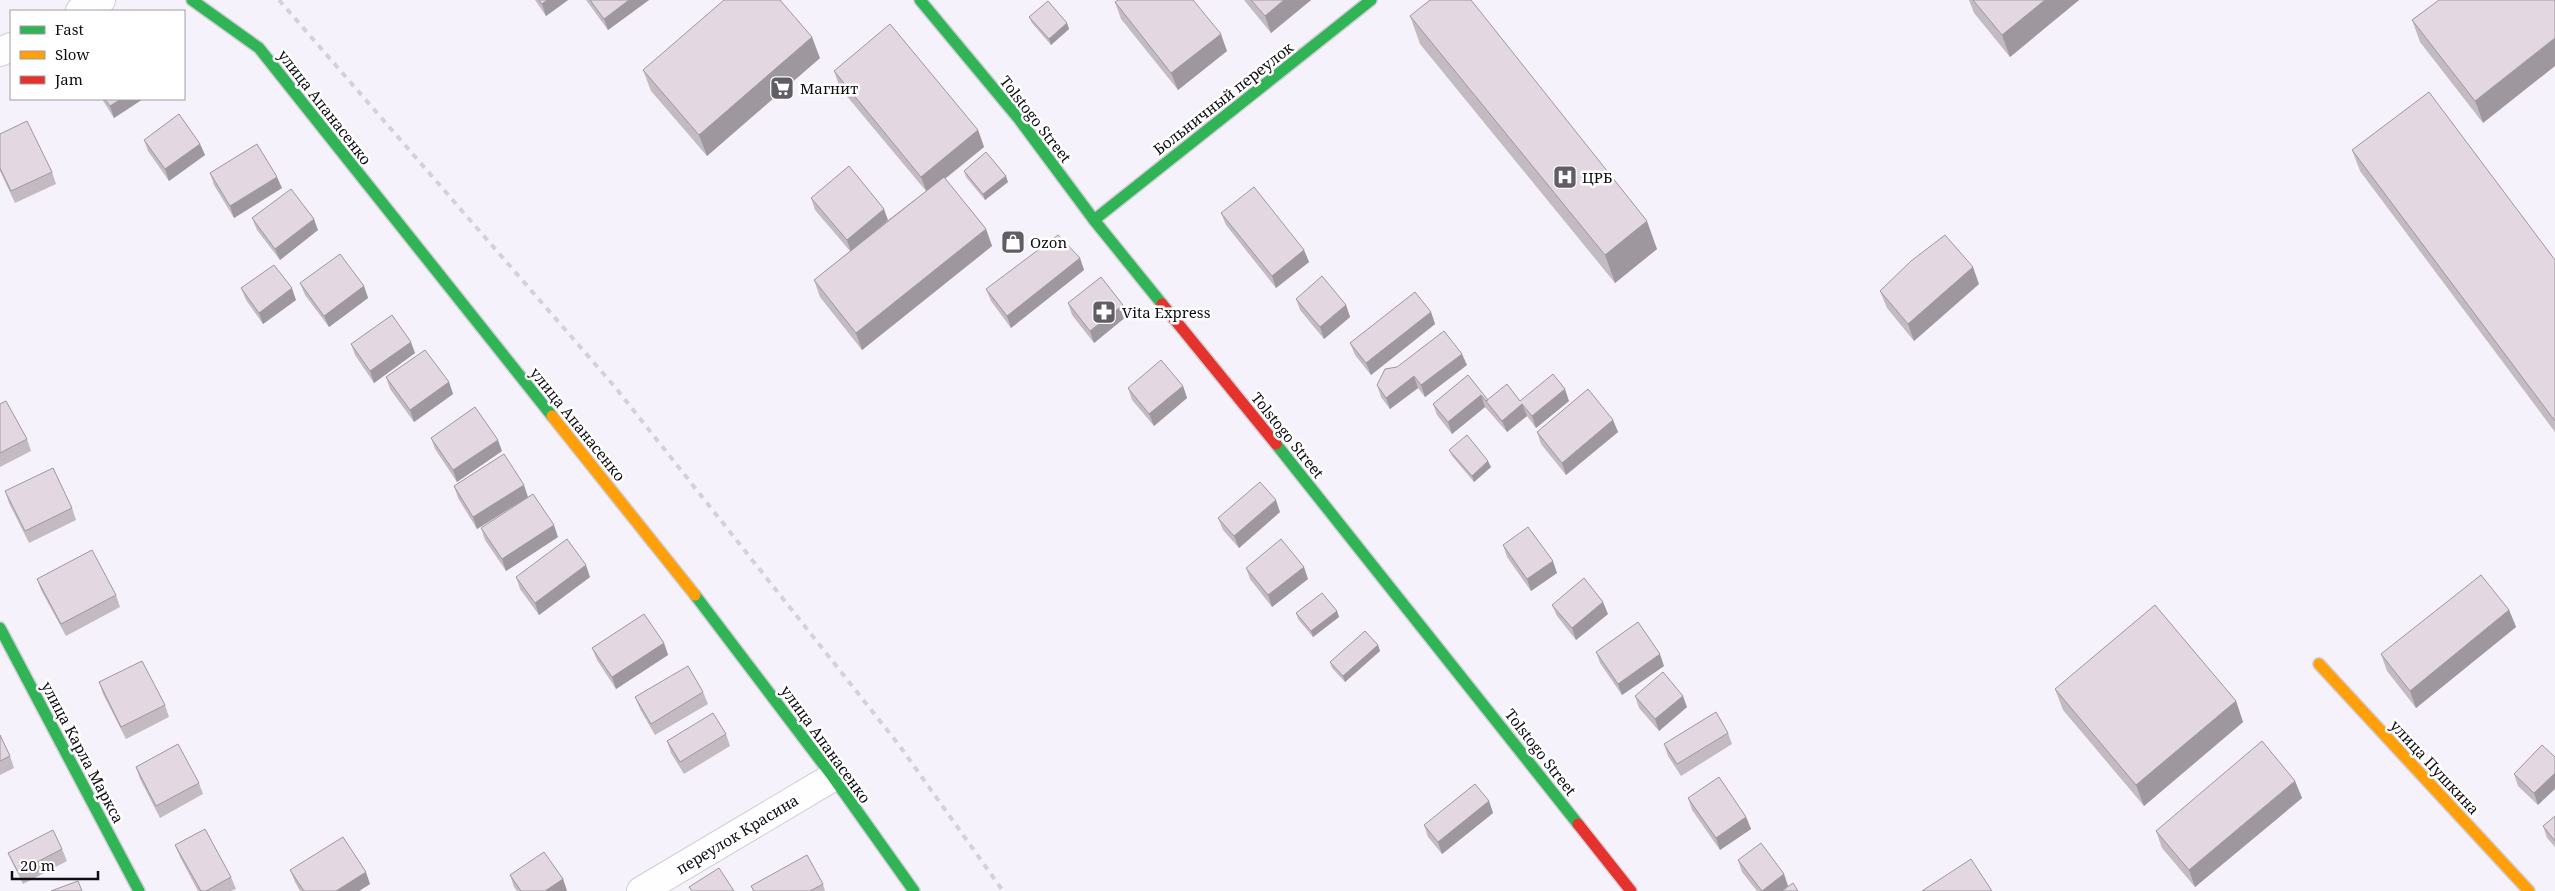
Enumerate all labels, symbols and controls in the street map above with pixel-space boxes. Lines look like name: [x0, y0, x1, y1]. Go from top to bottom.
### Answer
legend: [10, 10, 185, 100]
text: Fast: [55, 19, 84, 39]
street label: Больничный переулок: [1149, 37, 1297, 159]
text: Slow: [55, 44, 89, 64]
street label: улица Апанасенко: [274, 45, 376, 169]
text: Jam: [54, 69, 83, 89]
street label: Tolstogo Street: [996, 72, 1076, 166]
supermarket icon: Магнит: [769, 75, 795, 101]
place label: Магнит: [800, 78, 858, 98]
hospital icon: ЦРБ: [1552, 164, 1578, 190]
place label: ЦРБ: [1582, 167, 1612, 187]
shop icon: Ozon: [1000, 229, 1026, 255]
place label: Ozon: [1030, 232, 1067, 252]
pharmacy icon: Vita Express: [1091, 299, 1117, 325]
place label: Vita Express: [1122, 302, 1211, 322]
street label: улица Апанасенко: [526, 363, 630, 485]
street label: Tolstogo Street: [1247, 388, 1329, 482]
street label: улица Карла Маркса: [37, 678, 129, 826]
street label: улица Апанасенко: [777, 681, 875, 807]
street label: Tolstogo Street: [1501, 705, 1581, 799]
street label: улица Пушкина: [2386, 715, 2484, 819]
street label: переулок Красина: [672, 790, 802, 878]
scale bar: [12, 848, 99, 880]
text: 20 m: [20, 855, 55, 875]

